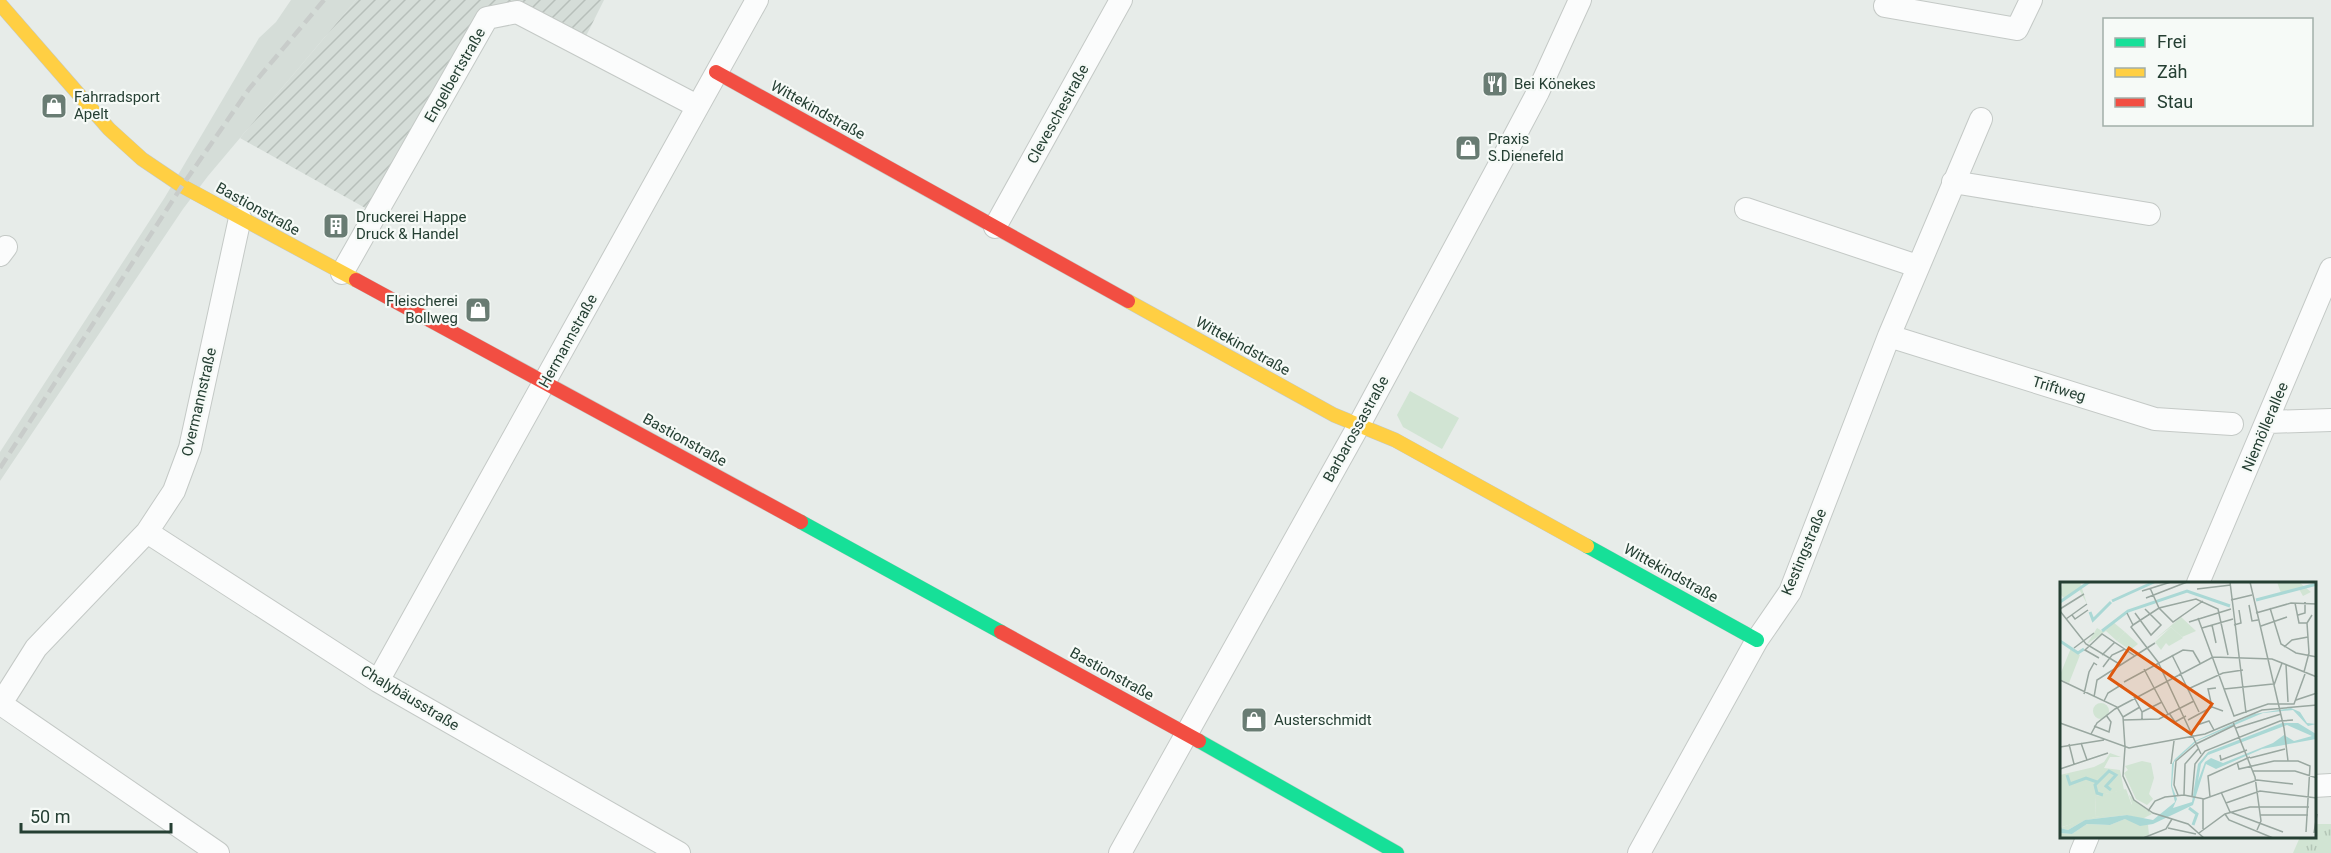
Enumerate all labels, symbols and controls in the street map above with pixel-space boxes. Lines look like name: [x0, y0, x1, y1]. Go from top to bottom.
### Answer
legend: [2103, 18, 2313, 126]
street label: Engelbertstraße: [421, 25, 489, 125]
text: Frei: [2157, 31, 2187, 52]
street label: Cleveschestraße: [1023, 61, 1093, 167]
text: Zäh: [2157, 61, 2188, 82]
restaurant icon: Bei Könekes: [1480, 69, 1510, 99]
place label: Bei Könekes: [1514, 75, 1596, 93]
street label: Wittekindstraße: [768, 77, 868, 143]
place label: Fahrradsport Apelt: [74, 88, 160, 123]
shop icon: Fahrradsport Apelt: [39, 91, 69, 121]
text: Stau: [2157, 91, 2193, 112]
place label: Praxis S.Dienefeld: [1488, 130, 1564, 165]
shop icon: Praxis S.Dienefeld: [1453, 133, 1483, 163]
street label: Bastionstraße: [213, 179, 303, 239]
place label: Druckerei Happe Druck & Handel: [356, 208, 466, 243]
building icon: Druckerei Happe Druck & Handel: [321, 211, 351, 241]
street label: Hermannstraße: [535, 291, 601, 391]
place label: Fleischerei Bollweg: [386, 292, 458, 327]
shop icon: Fleischerei Bollweg: [463, 295, 493, 325]
street label: Wittekindstraße: [1193, 313, 1293, 379]
street label: Overmannstraße: [178, 346, 220, 458]
street label: Triftweg: [2030, 372, 2088, 406]
street label: Barbarossastraße: [1319, 373, 1393, 485]
street label: Niemöllerallee: [2238, 380, 2292, 474]
street label: Bastionstraße: [640, 410, 730, 470]
street label: Kestingstraße: [1778, 506, 1830, 598]
street label: Wittekindstraße: [1621, 540, 1721, 606]
inset map: [2060, 582, 2316, 838]
street label: Bastionstraße: [1067, 644, 1157, 704]
street label: Chalybäusstraße: [357, 661, 463, 735]
shop icon: Austerschmidt: [1239, 705, 1269, 735]
place label: Austerschmidt: [1274, 711, 1372, 729]
scale bar: [21, 796, 171, 834]
text: 50 m: [30, 806, 70, 827]

